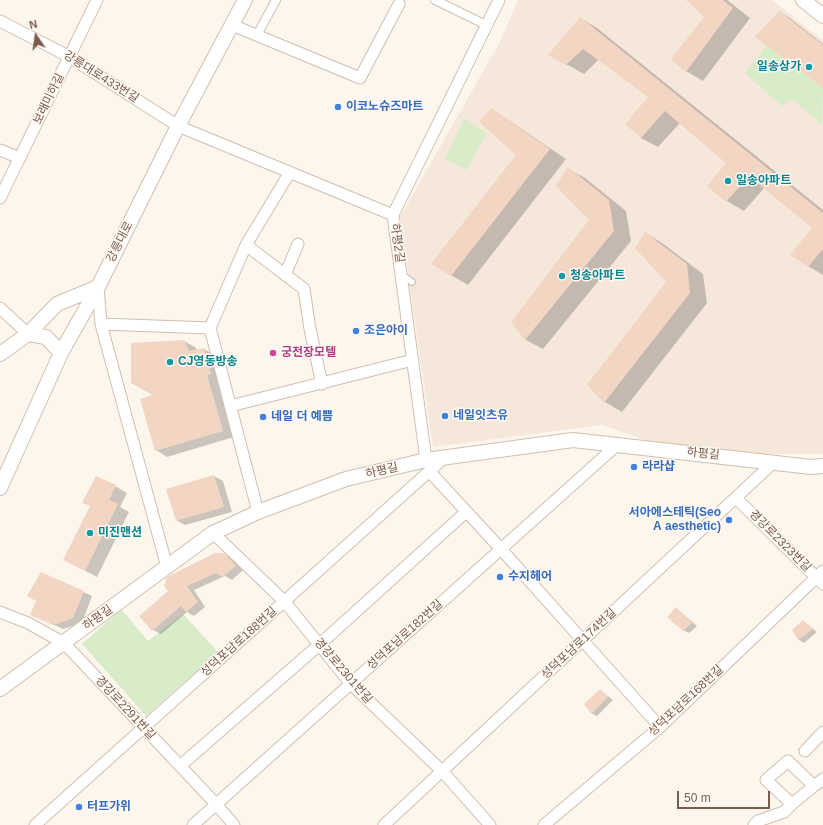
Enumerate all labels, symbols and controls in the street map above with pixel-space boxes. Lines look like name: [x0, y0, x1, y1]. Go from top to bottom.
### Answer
north arrow: [16, 16, 56, 56]
text: N: [28, 18, 39, 31]
street label: 강릉대로433번길: [61, 48, 141, 106]
place label: 일송상가: [757, 60, 801, 74]
marker: 일송상가: [804, 62, 814, 72]
street label: 보래미하길: [30, 71, 68, 127]
place label: 이코노슈즈마트: [346, 100, 423, 114]
marker: 이코노슈즈마트: [333, 102, 343, 112]
place label: 일송아파트: [736, 174, 791, 188]
marker: 일송아파트: [723, 176, 733, 186]
street label: 강릉대로: [104, 219, 136, 265]
street label: 하평2길: [387, 222, 407, 264]
place label: 청송아파트: [570, 269, 625, 283]
marker: 청송아파트: [557, 271, 567, 281]
place label: 조은아이: [364, 324, 408, 338]
marker: 조은아이: [351, 326, 361, 336]
place label: 궁전장모텔: [281, 346, 336, 360]
marker: 궁전장모텔: [268, 348, 278, 358]
place label: CJ영동방송: [178, 355, 237, 369]
marker: CJ영동방송: [165, 357, 175, 367]
place label: 네일잇츠유: [453, 409, 508, 423]
place label: 네일 더 예쁨: [271, 410, 333, 424]
marker: 네일잇츠유: [440, 411, 450, 421]
marker: 네일 더 예쁨: [258, 412, 268, 422]
street label: 하평길: [686, 445, 720, 463]
street label: 하평길: [364, 460, 400, 482]
place label: 라라샵: [642, 460, 675, 474]
marker: 라라샵: [629, 462, 639, 472]
place label: 서아에스테틱(Seo A aesthetic): [629, 506, 721, 534]
street label: 경강로2323번길: [746, 507, 814, 575]
marker: 서아에스테틱(Seo A aesthetic): [724, 515, 734, 525]
place label: 미진맨션: [98, 526, 142, 540]
marker: 미진맨션: [85, 528, 95, 538]
place label: 수지헤어: [508, 570, 552, 584]
marker: 수지헤어: [495, 572, 505, 582]
street label: 성덕포남로182번길: [364, 597, 446, 673]
street label: 하평길: [80, 602, 116, 634]
street label: 성덕포남로188번길: [198, 604, 280, 680]
street label: 성덕포남로174번길: [539, 606, 619, 682]
street label: 경강로2301번길: [311, 635, 375, 707]
street label: 성덕포남로168번길: [646, 663, 726, 739]
street label: 경강로2291번길: [92, 673, 158, 743]
scale bar: [679, 783, 772, 809]
text: 50 m: [684, 791, 711, 805]
place label: 터프가위: [87, 800, 131, 814]
marker: 터프가위: [74, 802, 84, 812]

